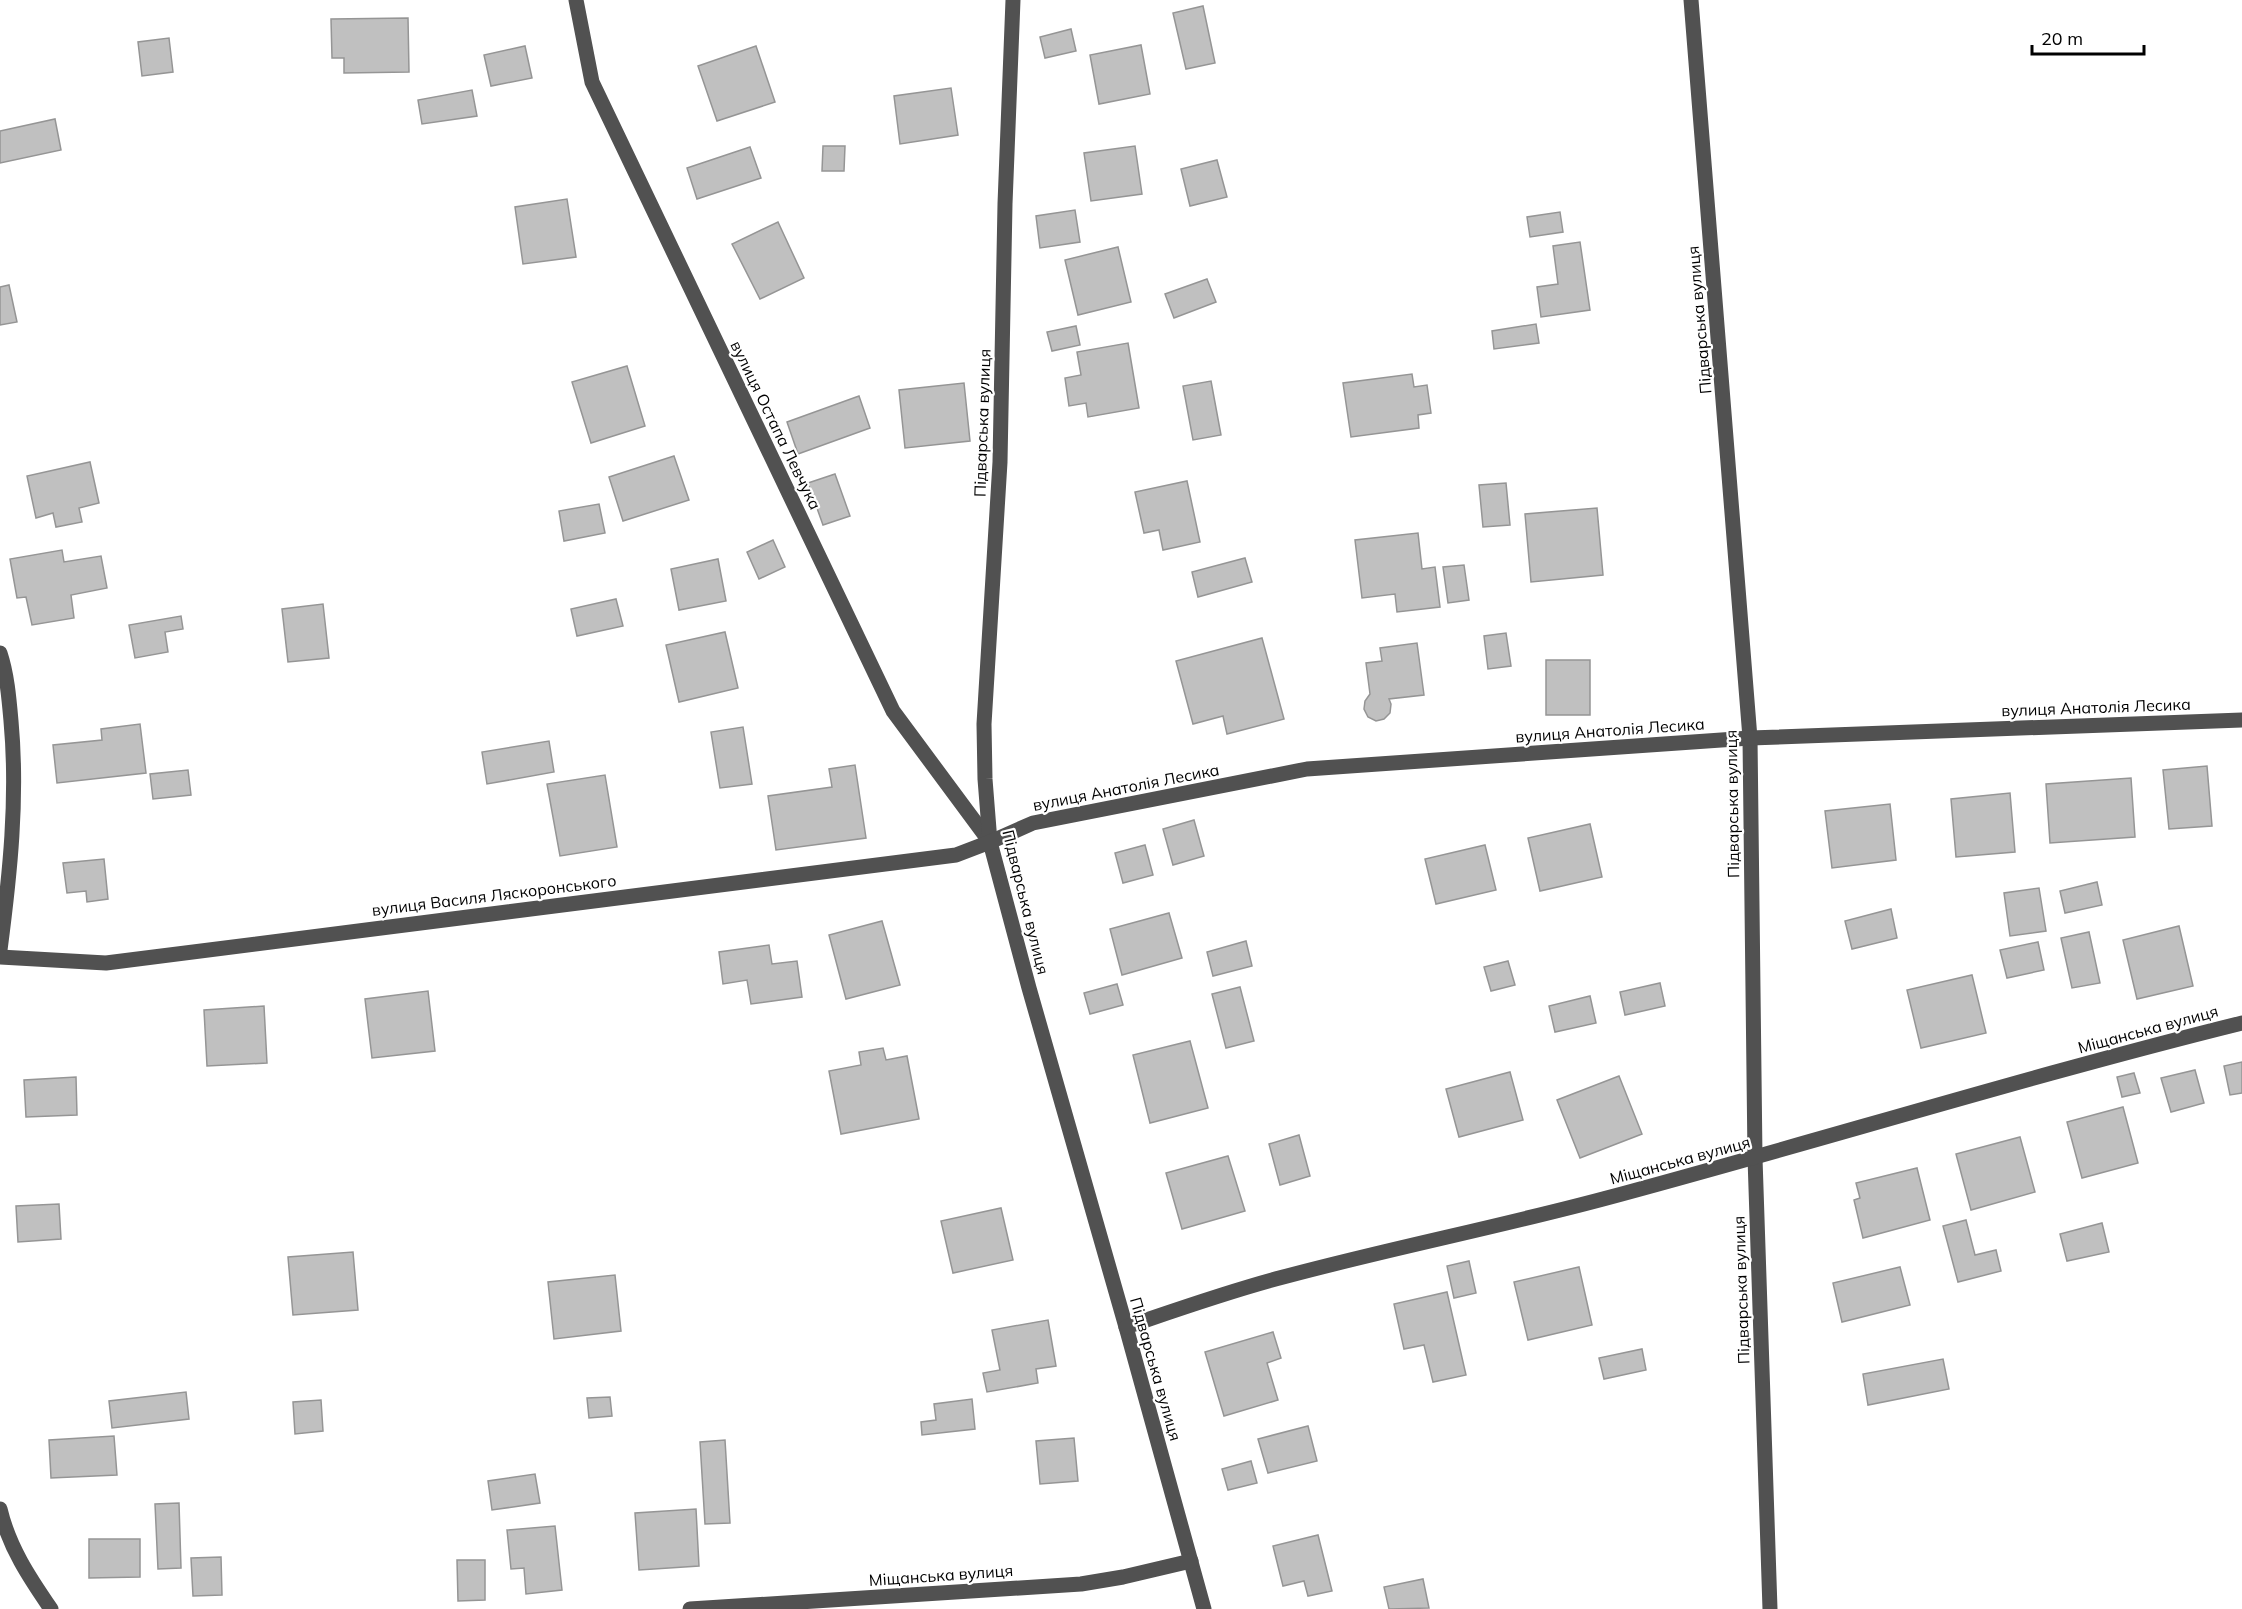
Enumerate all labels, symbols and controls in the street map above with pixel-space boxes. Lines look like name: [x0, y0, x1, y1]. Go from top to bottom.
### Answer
scale bar: [2032, 18, 2144, 56]
text: 20 m: [2041, 27, 2083, 50]
street label: Підварська вулиця: [1683, 245, 1715, 395]
street label: вулиця Остапа Левчука: [726, 337, 826, 513]
street label: Підварська вулиця: [969, 349, 995, 497]
street label: вулиця Анатолія Лесика: [2001, 694, 2191, 720]
street label: вулиця Анатолія Лесика: [1515, 713, 1705, 747]
street label: Підварська вулиця: [1721, 730, 1743, 878]
street label: вулиця Анатолія Лесика: [1031, 759, 1221, 815]
street label: Підварська вулиця: [998, 828, 1054, 976]
street label: вулиця Василя Ляскоронського: [371, 870, 617, 920]
street label: Міщанська вулиця: [2076, 1001, 2220, 1057]
street label: Міщанська вулиця: [1608, 1132, 1752, 1188]
street label: Підварська вулиця: [1728, 1216, 1754, 1364]
street label: Підварська вулиця: [1126, 1295, 1186, 1443]
street label: Міщанська вулиця: [868, 1560, 1014, 1590]

